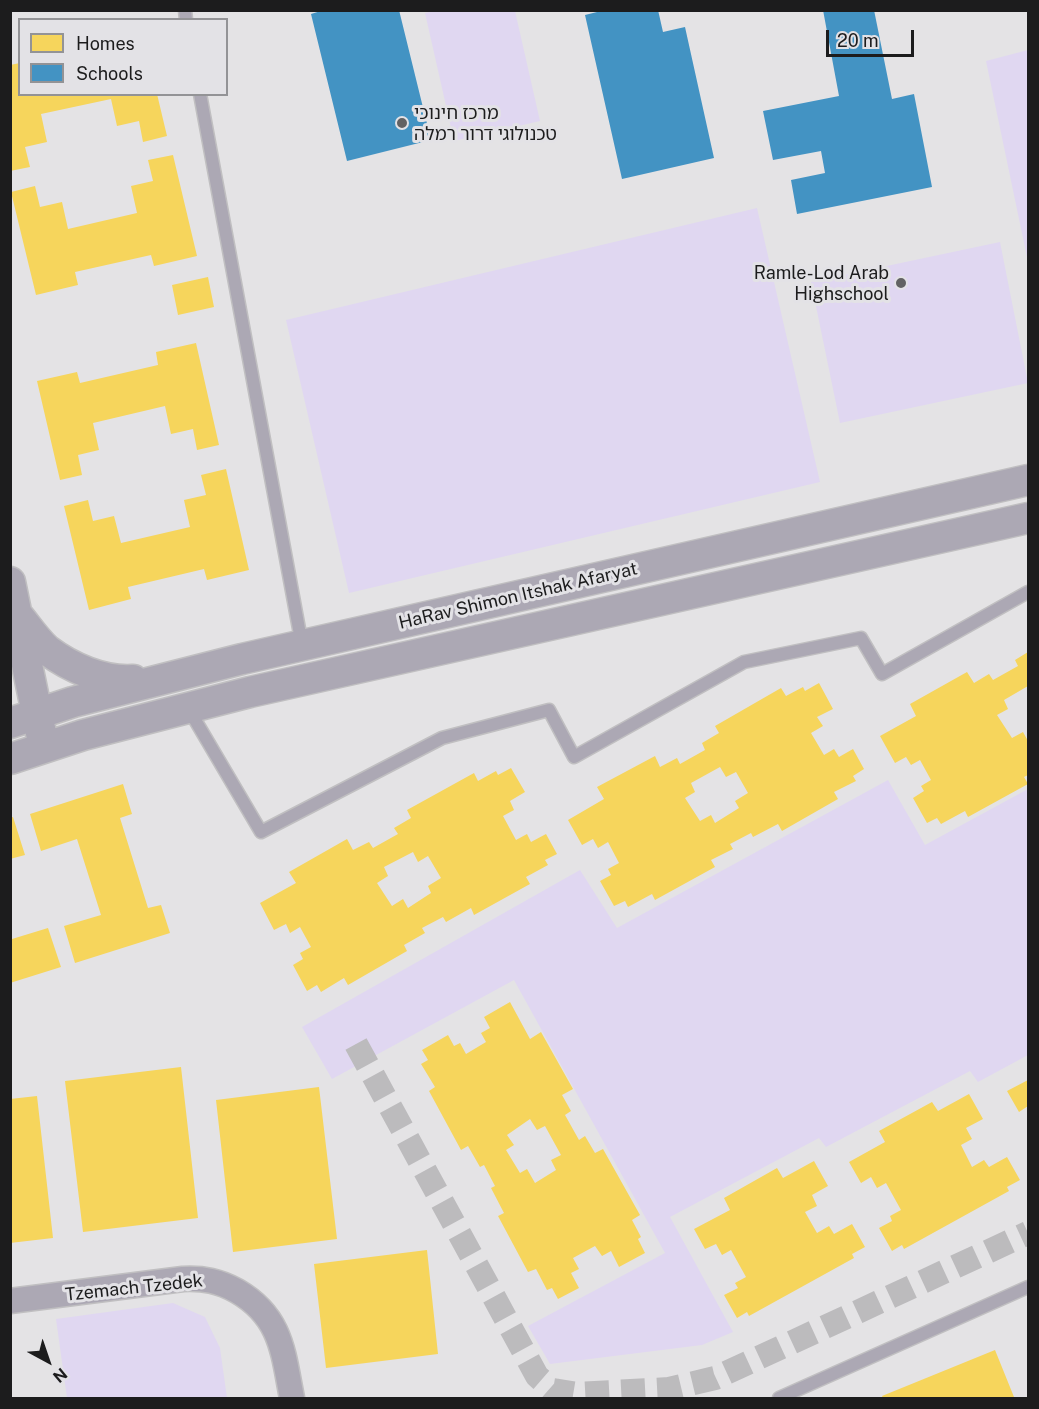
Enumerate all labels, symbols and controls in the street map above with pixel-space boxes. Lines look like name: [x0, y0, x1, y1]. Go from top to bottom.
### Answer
legend: [18, 18, 228, 96]
scale bar: [829, 18, 918, 56]
text: 20 m: [837, 30, 879, 51]
text: Homes: [76, 33, 135, 54]
text: Schools: [76, 63, 143, 84]
place label: מרכז חינוכי טכנולוגי דרור רמלה: [414, 102, 557, 144]
marker: מרכז חינוכי טכנולוגי דרור רמלה: [395, 116, 409, 130]
place label: Ramle-Lod Arab Highschool: [754, 262, 889, 304]
marker: Ramle-Lod Arab Highschool: [894, 276, 908, 290]
street label: HaRav Shimon Itshak Afaryat: [396, 558, 640, 634]
street label: Tzemach Tzedek: [64, 1270, 204, 1306]
north arrow: [18, 1331, 78, 1391]
text: N: [49, 1364, 71, 1386]

